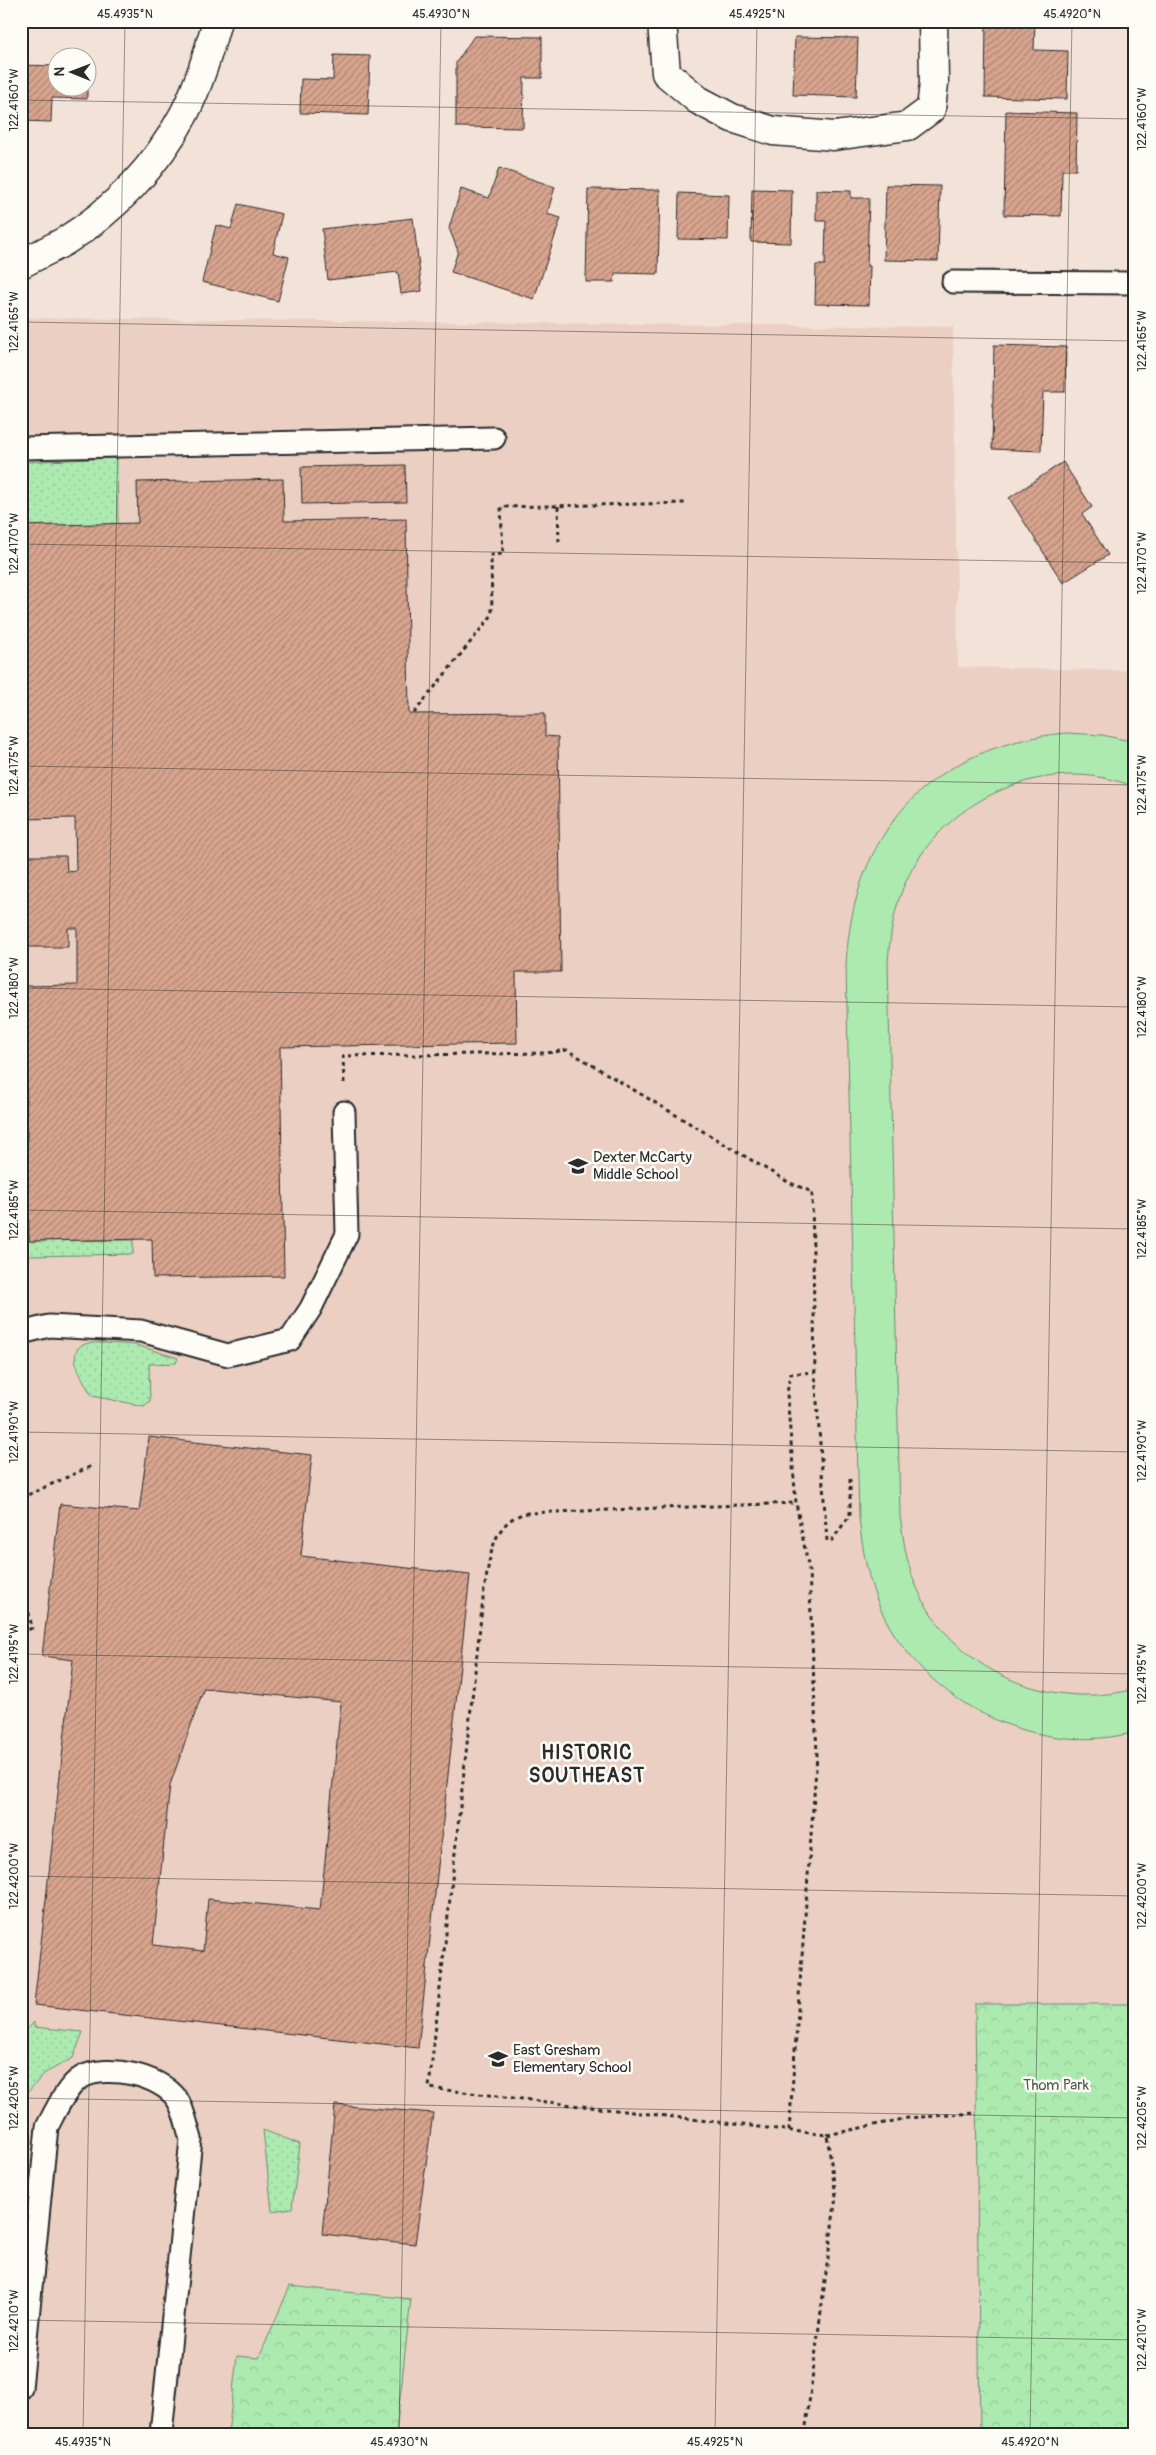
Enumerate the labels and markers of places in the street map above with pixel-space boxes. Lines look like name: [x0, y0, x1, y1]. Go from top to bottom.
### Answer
place label: Dexter McCarty Middle School: [593, 1148, 692, 1184]
school or university icon: Dexter McCarty Middle School: [567, 1155, 589, 1177]
place label: East Gresham Elementary School: [513, 2041, 632, 2077]
school or university icon: East Gresham Elementary School: [487, 2048, 509, 2070]

